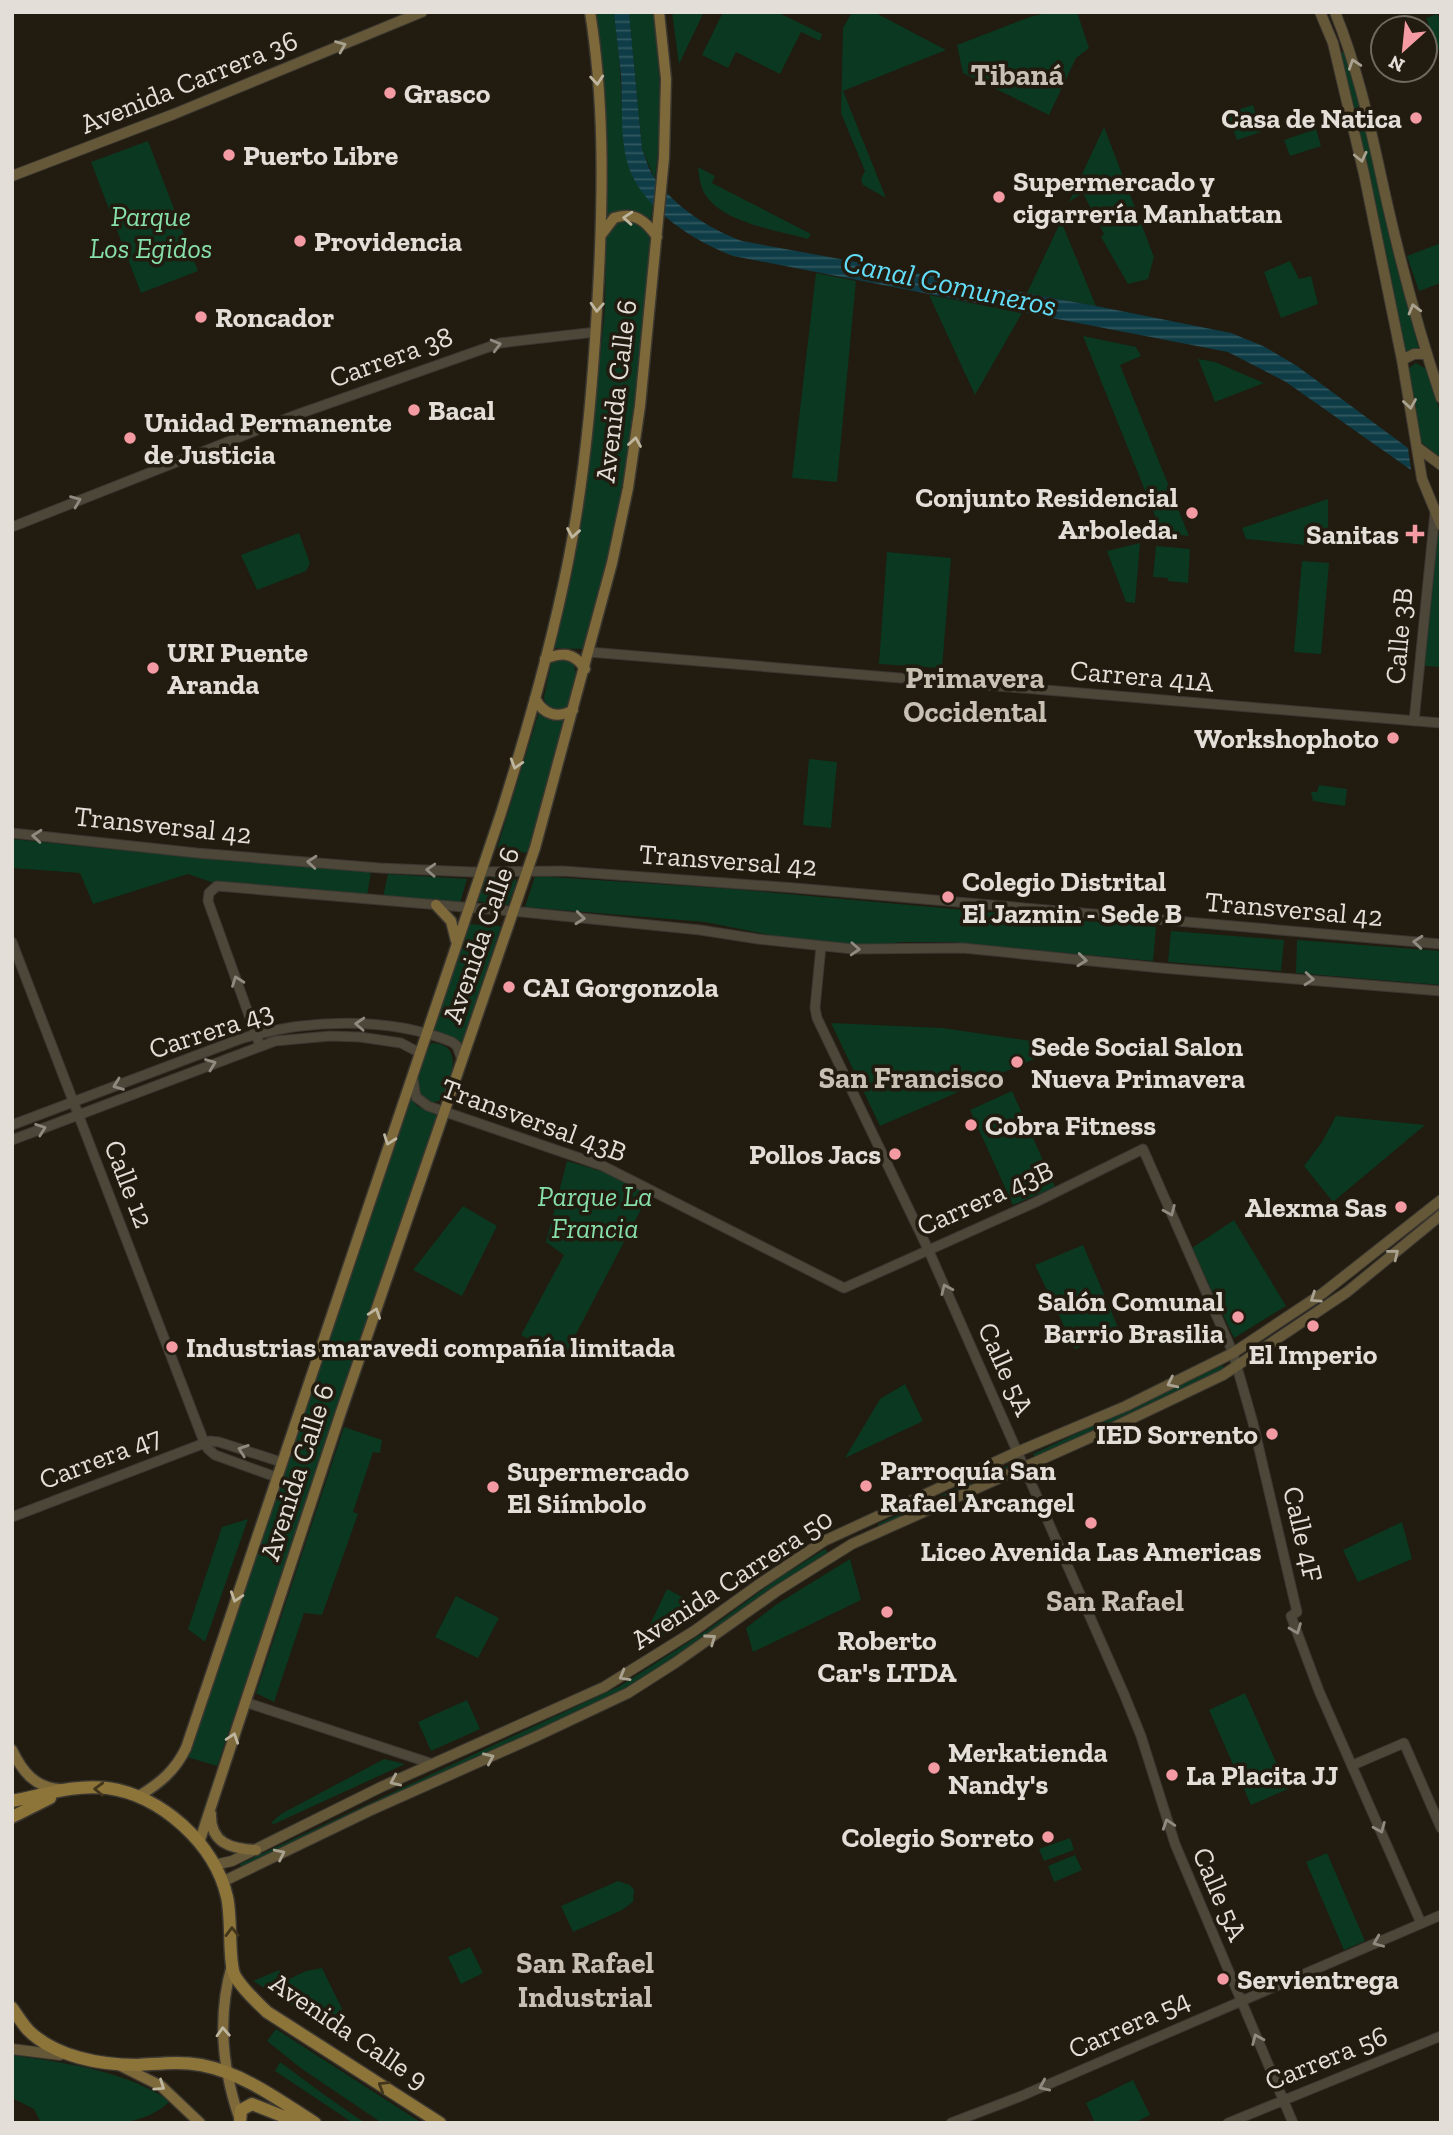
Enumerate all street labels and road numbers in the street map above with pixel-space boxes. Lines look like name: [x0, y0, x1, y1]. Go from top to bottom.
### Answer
street label: Avenida Carrera 36: [76, 23, 302, 141]
street label: Avenida Calle 6: [588, 298, 644, 484]
street label: Carrera 38: [325, 319, 457, 395]
street label: Calle 3B: [1378, 586, 1420, 686]
street label: Carrera 41A: [1069, 653, 1216, 699]
street label: Transversal 42: [73, 799, 253, 851]
street label: Transversal 42: [638, 837, 818, 883]
street label: Avenida Calle 6: [435, 843, 527, 1027]
street label: Transversal 42: [1204, 885, 1384, 933]
street label: Carrera 43: [145, 994, 277, 1066]
street label: Transversal 43B: [437, 1071, 631, 1169]
street label: Calle 12: [97, 1135, 161, 1233]
street label: Carrera 43B: [912, 1153, 1058, 1243]
street label: Calle 5A: [971, 1317, 1041, 1421]
street label: Avenida Calle 6: [253, 1379, 341, 1565]
street label: Carrera 47: [34, 1420, 166, 1496]
street label: Calle 4F: [1276, 1483, 1330, 1585]
street label: Avenida Carrera 50: [625, 1502, 839, 1656]
street label: Calle 5A: [1186, 1842, 1255, 1947]
street label: Avenida Calle 9: [264, 1966, 434, 2096]
street label: Carrera 54: [1063, 1983, 1195, 2065]
street label: Carrera 56: [1260, 2019, 1392, 2097]

